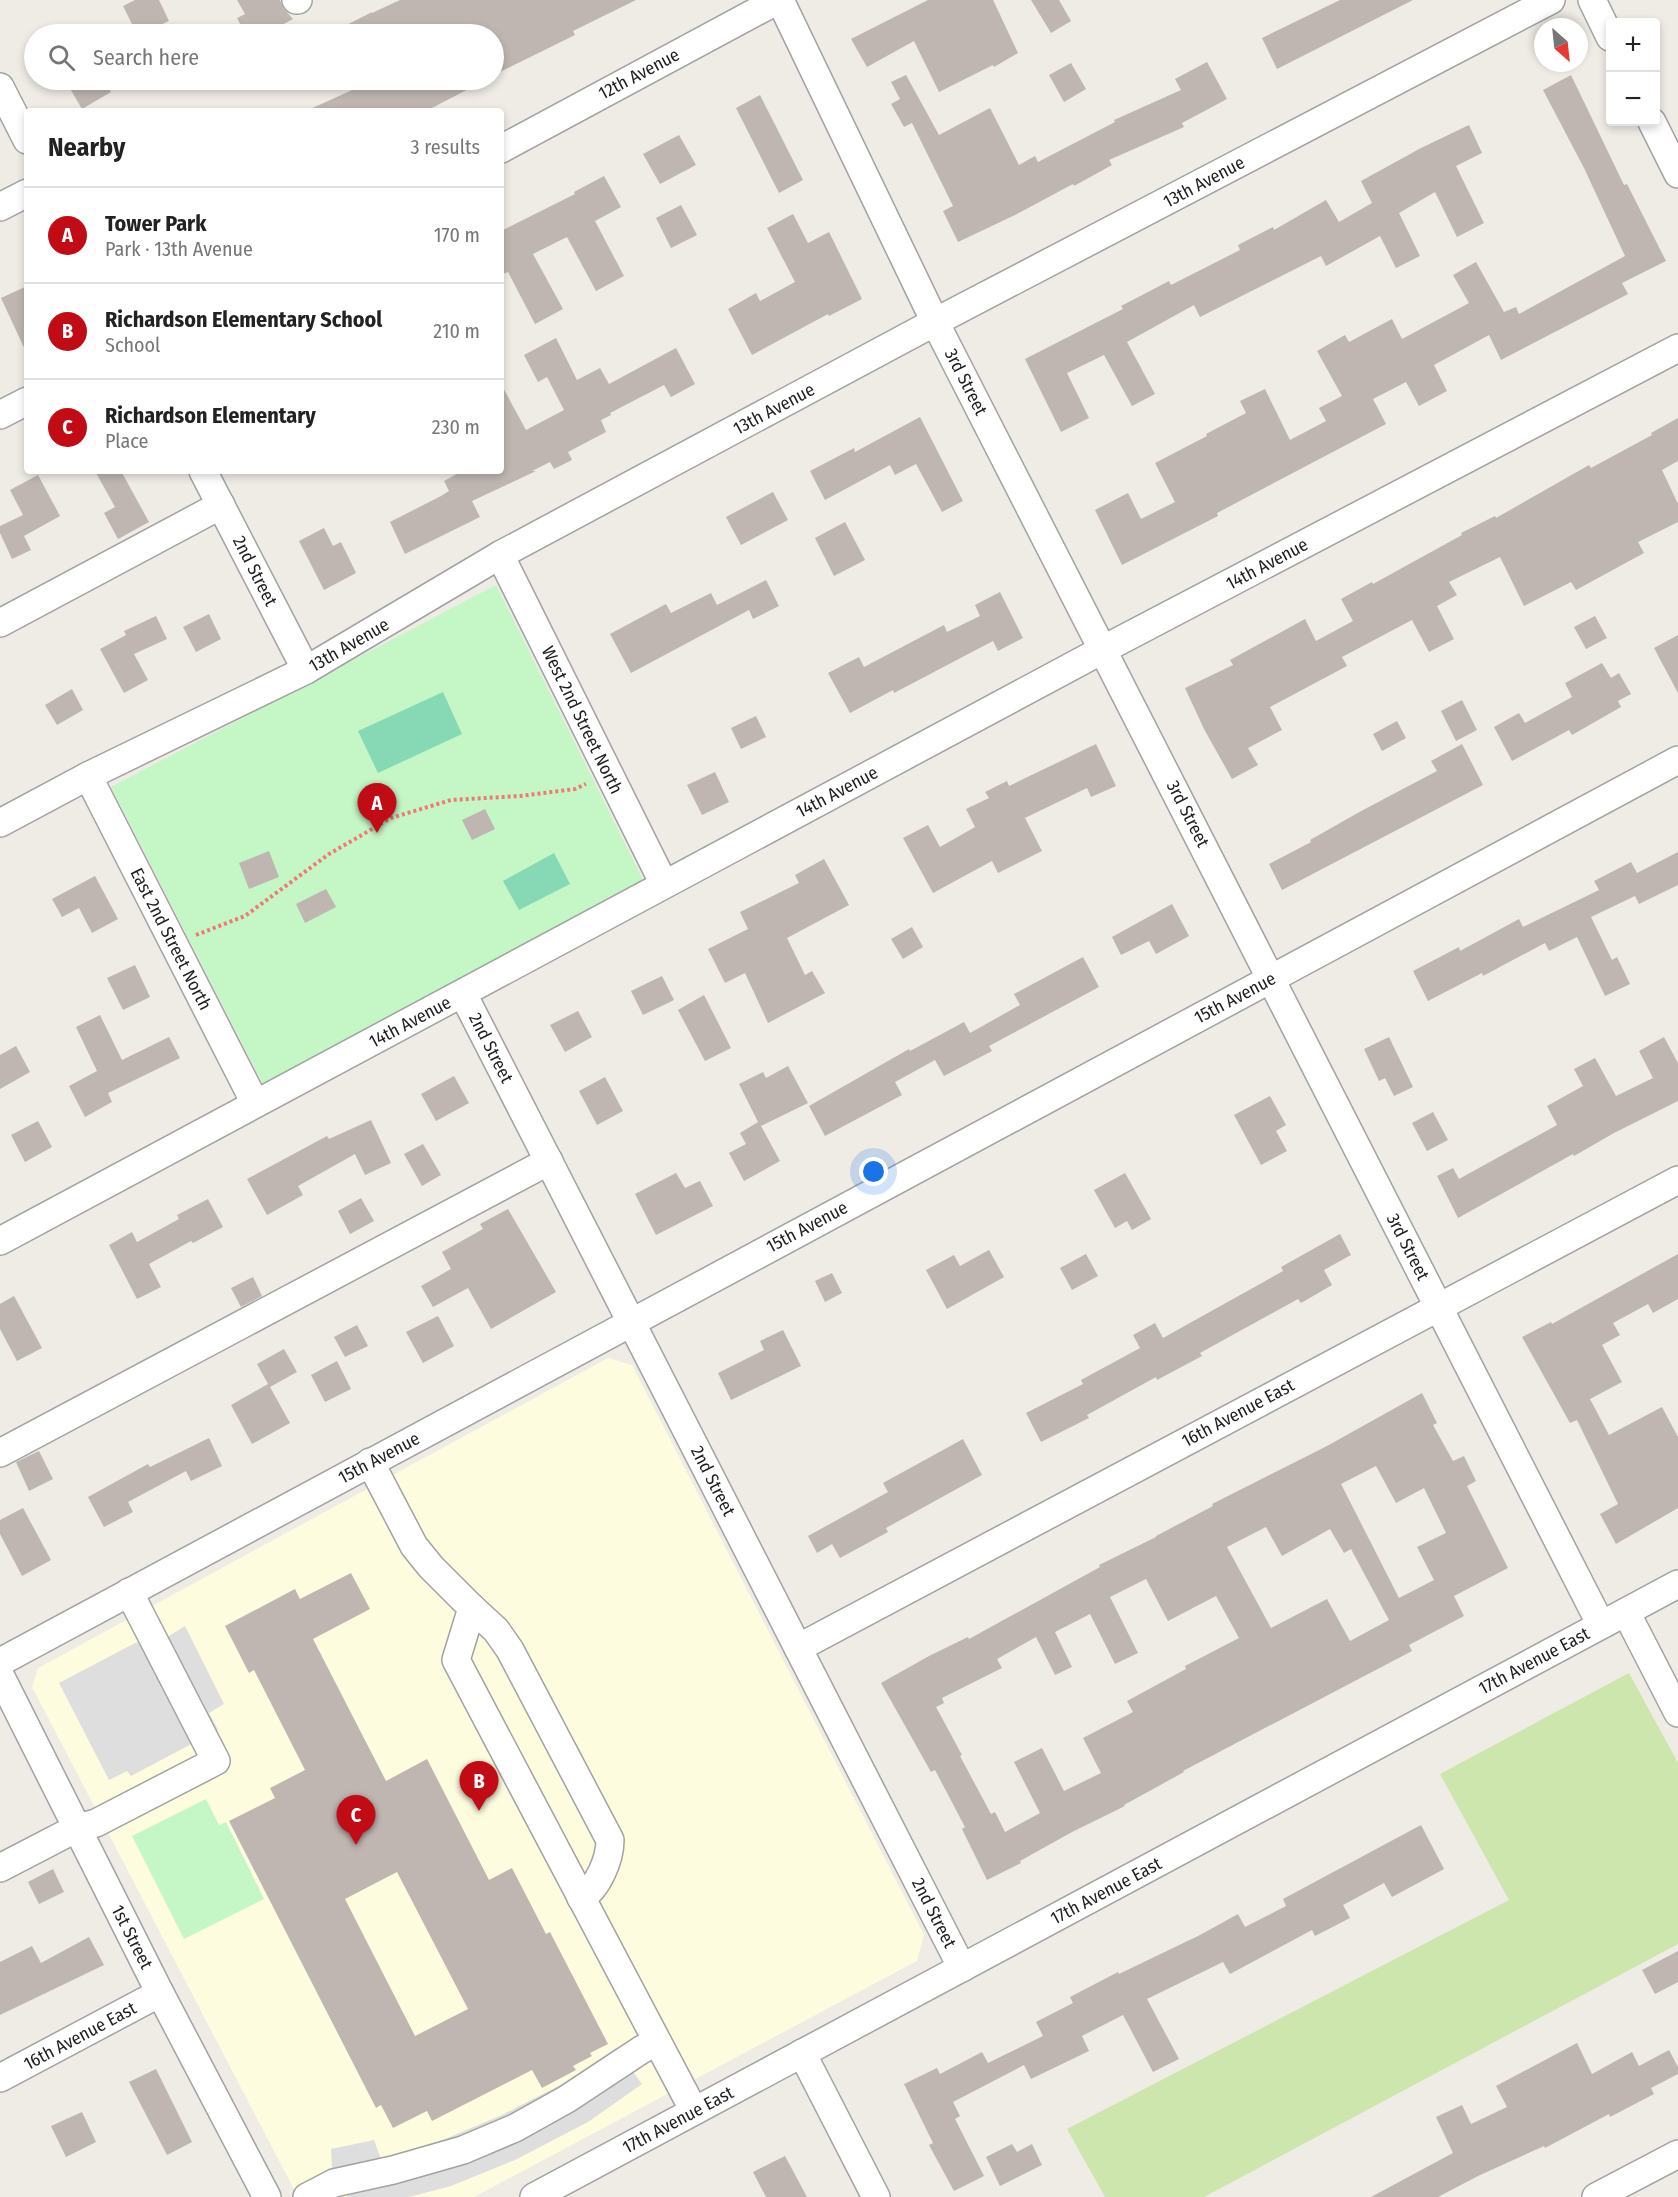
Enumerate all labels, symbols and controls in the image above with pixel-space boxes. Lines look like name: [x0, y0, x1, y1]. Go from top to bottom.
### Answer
north arrow: [1534, 18, 1588, 72]
map controls: [1606, 18, 1660, 126]
button: +: [1606, 18, 1660, 72]
search box: [24, 24, 504, 90]
icon: search: [45, 41, 78, 74]
street label: 12th Avenue: [595, 43, 683, 105]
text: Search here: [93, 44, 199, 71]
button: −: [1606, 72, 1660, 126]
text: Nearby: [48, 132, 125, 163]
text: 3 results: [411, 135, 480, 159]
street label: 13th Avenue: [1160, 151, 1248, 213]
text: Tower Park: [105, 210, 206, 237]
text: A: [62, 223, 73, 247]
text: 170 m: [434, 223, 480, 247]
text: Park · 13th Avenue: [105, 237, 253, 261]
text: Richardson Elementary School: [105, 306, 382, 333]
text: B: [62, 319, 73, 343]
text: 210 m: [433, 319, 480, 343]
text: School: [105, 333, 160, 357]
street label: 3rd Street: [940, 345, 992, 419]
street label: 13th Avenue: [730, 378, 818, 440]
text: Richardson Elementary: [105, 402, 316, 429]
text: C: [62, 415, 73, 439]
text: 230 m: [432, 415, 480, 439]
text: Place: [105, 429, 148, 453]
street label: 2nd Street: [228, 532, 282, 610]
street label: 14th Avenue: [1222, 533, 1312, 595]
street label: 13th Avenue: [305, 613, 393, 677]
street label: West 2nd Street North: [537, 642, 627, 798]
street label: 14th Avenue: [792, 761, 882, 823]
street label: 3rd Street: [1162, 777, 1214, 851]
pin: A: [358, 784, 397, 833]
street label: East 2nd Street North: [126, 864, 216, 1014]
street label: 15th Avenue: [1191, 967, 1279, 1029]
street label: 14th Avenue: [365, 991, 455, 1053]
street label: 2nd Street: [464, 1009, 518, 1087]
your location: [859, 1157, 888, 1186]
street label: 15th Avenue: [763, 1196, 851, 1258]
street label: 3rd Street: [1382, 1210, 1434, 1284]
street label: 16th Avenue East: [1178, 1374, 1298, 1452]
street label: 15th Avenue: [335, 1427, 423, 1489]
street label: 2nd Street: [686, 1442, 740, 1520]
street label: 17th Avenue East: [1475, 1622, 1593, 1700]
pin: B: [460, 1762, 498, 1811]
pin: C: [336, 1796, 376, 1845]
street label: 17th Avenue East: [1047, 1852, 1165, 1930]
street label: 2nd Street: [907, 1874, 961, 1952]
street label: 1st Street: [107, 1901, 158, 1973]
street label: 16th Avenue East: [20, 1997, 140, 2075]
street label: 17th Avenue East: [619, 2081, 737, 2159]

